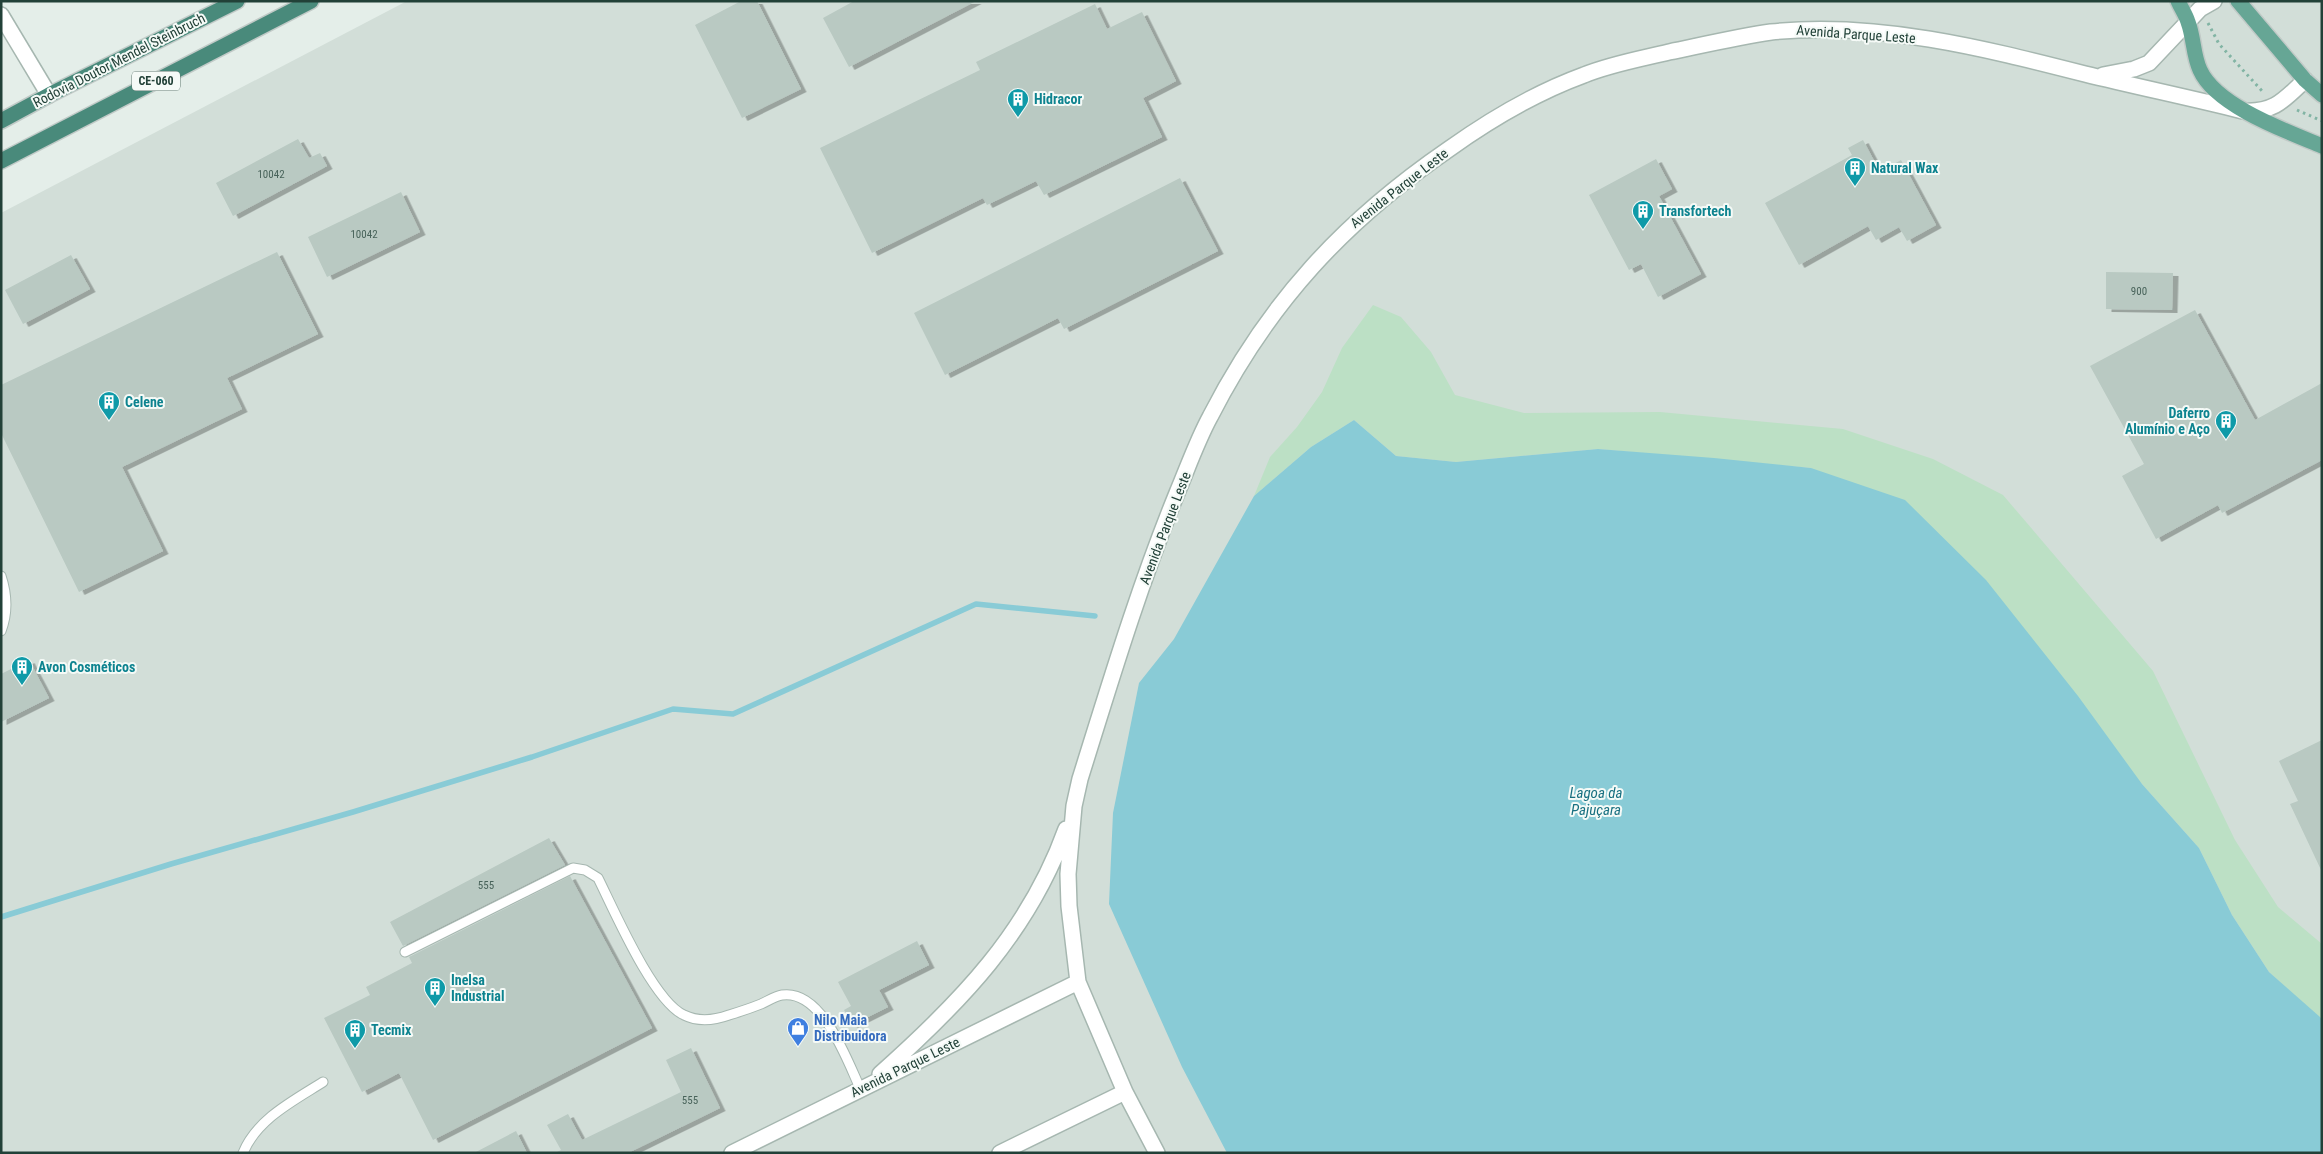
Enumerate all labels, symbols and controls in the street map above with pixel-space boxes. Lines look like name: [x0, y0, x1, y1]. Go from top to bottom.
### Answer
street label: Rodovia Doutor Mendel Steinbruch: [30, 10, 208, 110]
street label: Avenida Parque Leste: [1796, 22, 1917, 46]
road number: CE-060: [132, 72, 180, 90]
building icon: Hidracor: [1006, 87, 1030, 118]
place label: Hidracor: [1034, 91, 1082, 107]
street label: Avenida Parque Leste: [1347, 145, 1451, 231]
building icon: Natural Wax: [1843, 156, 1867, 187]
place label: Natural Wax: [1871, 160, 1939, 176]
house number: 10042: [257, 168, 285, 181]
building icon: Transfortech: [1631, 199, 1655, 230]
place label: Transfortech: [1659, 203, 1731, 219]
house number: 10042: [350, 228, 378, 241]
house number: 900: [2131, 285, 2147, 298]
building icon: Celene: [97, 390, 121, 421]
place label: Celene: [125, 394, 164, 410]
place label: Daferro Alumínio e Aço: [2125, 405, 2210, 437]
building icon: Daferro Alumínio e Aço: [2214, 409, 2238, 440]
street label: Avenida Parque Leste: [1136, 469, 1194, 587]
building icon: Avon Cosméticos: [10, 655, 34, 686]
place label: Avon Cosméticos: [38, 659, 135, 675]
water label: Lagoa da Pajuçara: [1570, 784, 1622, 819]
house number: 555: [478, 879, 494, 892]
place label: Inelsa Industrial: [451, 972, 504, 1004]
building icon: Inelsa Industrial: [423, 976, 447, 1007]
place label: Nilo Maia Distribuidora: [814, 1012, 887, 1044]
shop icon: Nilo Maia Distribuidora: [786, 1016, 810, 1047]
building icon: Tecmix: [343, 1018, 367, 1049]
place label: Tecmix: [371, 1022, 412, 1038]
street label: Avenida Parque Leste: [848, 1033, 963, 1100]
house number: 555: [682, 1094, 698, 1107]

